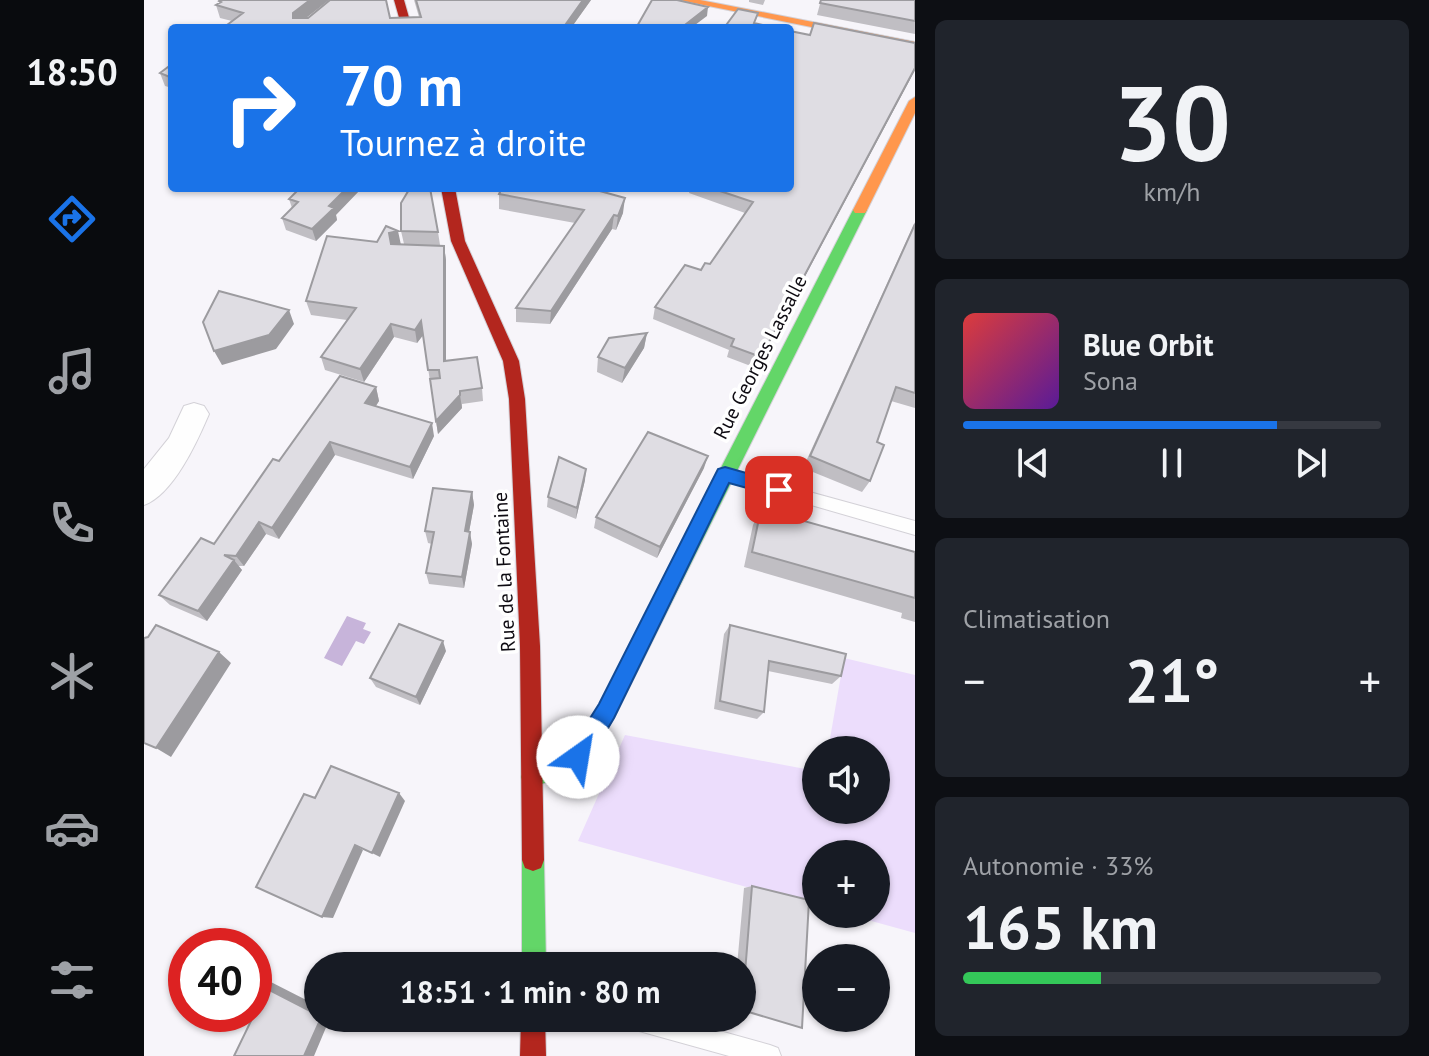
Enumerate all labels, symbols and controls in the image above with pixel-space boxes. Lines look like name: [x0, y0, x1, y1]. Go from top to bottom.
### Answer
text: 18:50: [26, 48, 118, 95]
text: 70 m: [340, 49, 463, 121]
text: 30: [1113, 55, 1231, 190]
icon: right: [208, 56, 312, 160]
text: Tournez à droite: [340, 119, 587, 166]
text: km/h: [1144, 175, 1201, 208]
icon: directions: [44, 191, 100, 247]
street label: Rue Georges Lassalle: [707, 271, 813, 443]
text: Blue Orbit: [1083, 325, 1213, 364]
icon: music: [44, 343, 100, 399]
text: Sona: [1083, 364, 1138, 397]
icon: previous: [1011, 441, 1055, 485]
icon: pause: [1150, 441, 1194, 485]
icon: next: [1289, 441, 1333, 485]
pin: [745, 456, 813, 524]
icon: arrive: [757, 468, 801, 512]
street label: Rue de la Fontaine: [487, 491, 521, 653]
icon: phone: [44, 495, 100, 551]
text: Climatisation: [963, 602, 1110, 635]
text: 21°: [1125, 641, 1219, 719]
icon: climate: [44, 648, 100, 704]
text: −: [963, 652, 985, 709]
text: +: [1359, 652, 1381, 709]
position arrow: [536, 715, 620, 799]
map controls: [802, 736, 890, 1032]
button: sound: [802, 736, 890, 824]
icon: car: [44, 800, 100, 856]
button: +: [802, 840, 890, 928]
text: Autonomie · 33%: [963, 849, 1153, 882]
text: 165 km: [963, 888, 1158, 966]
speed limit sign: 40: [168, 928, 272, 1032]
button: −: [802, 944, 890, 1032]
icon: filters: [44, 952, 100, 1008]
text: 18:51 · 1 min · 80 m: [400, 972, 660, 1011]

